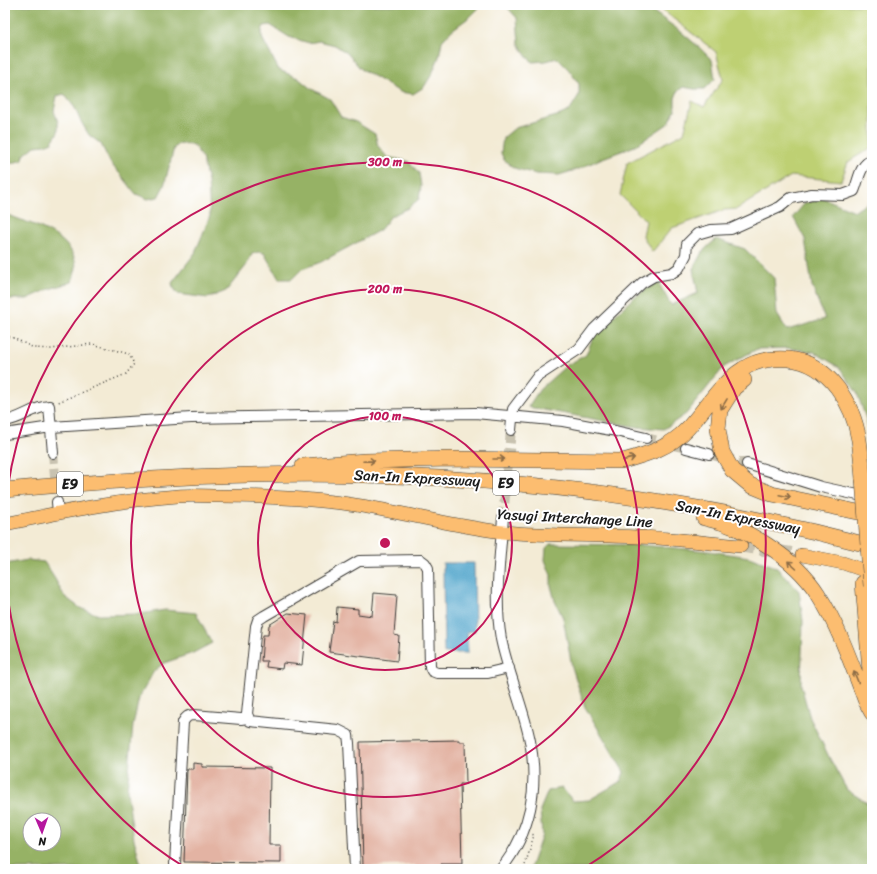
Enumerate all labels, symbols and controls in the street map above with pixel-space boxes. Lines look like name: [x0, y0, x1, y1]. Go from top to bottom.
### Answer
text: 300 m: [367, 151, 403, 173]
text: 200 m: [367, 278, 403, 300]
one-way arrow: [719, 398, 727, 410]
text: 100 m: [369, 405, 402, 427]
one-way arrow: [492, 455, 505, 463]
one-way arrow: [622, 455, 635, 463]
one-way arrow: [362, 458, 375, 465]
street label: San-In Expressway: [353, 462, 481, 494]
road number: E9: [493, 471, 519, 495]
road number: E9: [57, 472, 83, 496]
street label: San-In Expressway: [674, 492, 803, 542]
one-way arrow: [778, 493, 791, 501]
street label: Yasugi Interchange Line: [497, 501, 654, 535]
centre of rings: [378, 536, 392, 550]
one-way arrow: [787, 561, 798, 570]
one-way arrow: [852, 671, 860, 683]
north arrow: [22, 812, 62, 852]
text: N: [38, 832, 47, 851]

